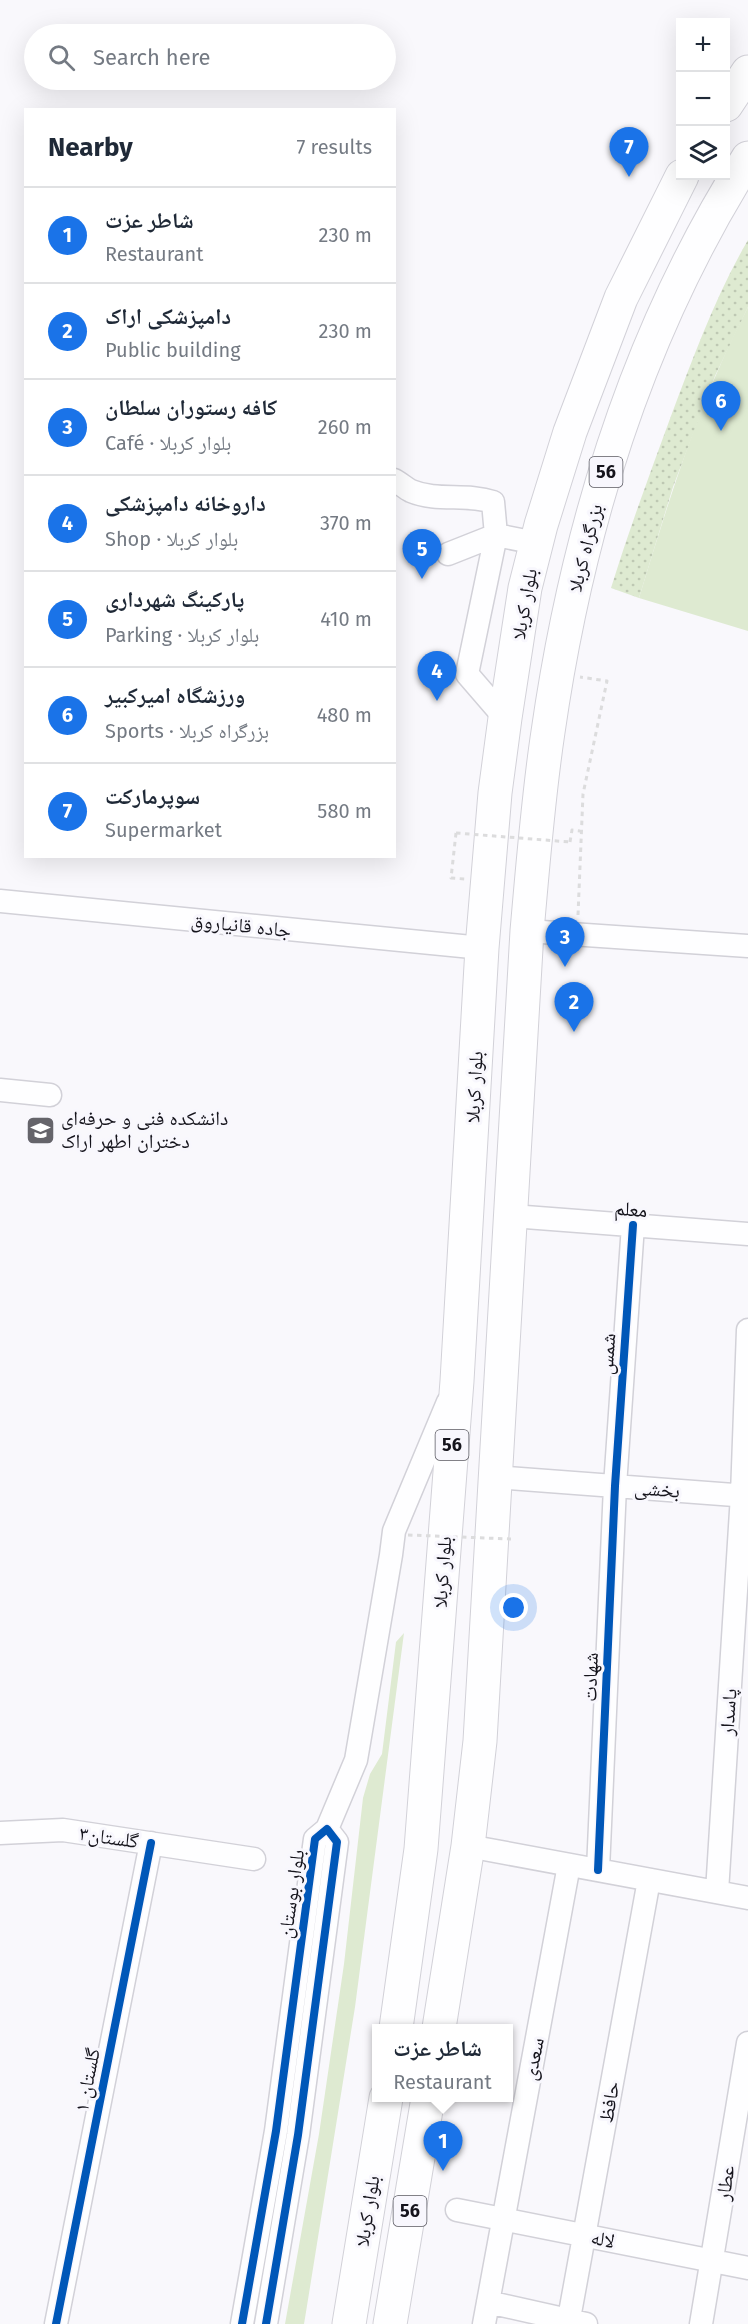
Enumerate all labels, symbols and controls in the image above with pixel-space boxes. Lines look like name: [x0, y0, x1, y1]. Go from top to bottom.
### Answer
map controls: [676, 18, 730, 180]
button: +: [676, 18, 730, 72]
search box: [24, 24, 396, 90]
icon: search: [45, 41, 78, 74]
text: Search here: [93, 44, 211, 71]
button: −: [676, 72, 730, 126]
button: layers: [676, 126, 730, 180]
pin: 7: [610, 128, 648, 177]
text: Nearby: [48, 132, 133, 163]
text: 7 results: [296, 135, 372, 159]
text: شاطر عزت: [105, 207, 194, 234]
text: 1: [63, 223, 72, 247]
text: 230 m: [319, 223, 372, 247]
text: Restaurant: [105, 242, 203, 266]
text: دامپزشکی اراک: [105, 303, 231, 330]
text: 2: [62, 319, 73, 343]
text: 230 m: [319, 319, 372, 343]
text: Public building: [105, 338, 241, 362]
pin: 6: [702, 382, 740, 431]
text: کافه رستوران سلطان: [105, 394, 277, 421]
text: 3: [62, 415, 73, 439]
text: 260 m: [318, 415, 372, 439]
text: Café · بلوار کربلا: [105, 431, 231, 455]
road number: 56: [590, 457, 622, 487]
text: داروخانه دامپزشکی: [105, 490, 266, 517]
street label: بزرگراه کربلا: [562, 501, 608, 595]
text: 4: [62, 511, 73, 535]
text: 370 m: [320, 511, 372, 535]
text: Shop · بلوار کربلا: [105, 527, 238, 551]
pin: 5: [402, 530, 442, 579]
street label: بلوار کربلا: [506, 567, 542, 641]
text: پارکینگ شهرداری: [105, 586, 244, 613]
text: 5: [62, 607, 73, 631]
text: 410 m: [320, 607, 372, 631]
text: Parking · بلوار کربلا: [105, 623, 259, 647]
pin: 4: [418, 652, 456, 701]
text: ورزشگاه امیرکبیر: [105, 682, 245, 709]
text: 6: [62, 703, 73, 727]
text: 480 m: [317, 703, 372, 727]
text: Sports · بزرگراه کربلا: [105, 719, 269, 743]
text: سوپرمارکت: [105, 783, 200, 810]
text: 7: [63, 799, 72, 823]
text: 580 m: [317, 799, 372, 823]
text: Supermarket: [105, 818, 222, 842]
street label: جاده قانیاروق: [190, 908, 293, 942]
pin: 3: [546, 918, 584, 967]
pin: 2: [554, 982, 594, 1032]
street label: بلوار کربلا: [460, 1051, 488, 1123]
place label: دانشکده فنی و حرفه‌ای دختران اطهر اراک: [61, 1106, 228, 1153]
school or university icon: دانشکده فنی و حرفه‌ای دختران اطهر اراک: [24, 1114, 56, 1146]
street label: معلم: [614, 1196, 648, 1224]
street label: شمس: [594, 1332, 620, 1376]
road number: 56: [436, 1430, 468, 1460]
street label: بخشی: [633, 1475, 681, 1503]
street label: بلوار کربلا: [428, 1535, 456, 1609]
your location: [499, 1593, 528, 1622]
street label: شهادت: [577, 1652, 603, 1702]
street label: پاسدار: [714, 1688, 742, 1737]
street label: گلستان۳: [78, 1821, 140, 1853]
street label: بلوار بوستان: [273, 1848, 309, 1940]
popup: [372, 2024, 513, 2102]
text: شاطر عزت: [393, 2035, 482, 2062]
street label: سعدی: [517, 2035, 549, 2083]
street label: گلستان ۱: [69, 2046, 105, 2114]
text: Restaurant: [393, 2070, 492, 2094]
street label: حافظ: [594, 2079, 624, 2125]
pin: 1: [424, 2122, 462, 2171]
street label: عطار: [710, 2164, 740, 2203]
street label: بلوار کربلا: [350, 2174, 384, 2248]
road number: 56: [394, 2196, 426, 2226]
street label: لاله: [589, 2225, 617, 2253]

